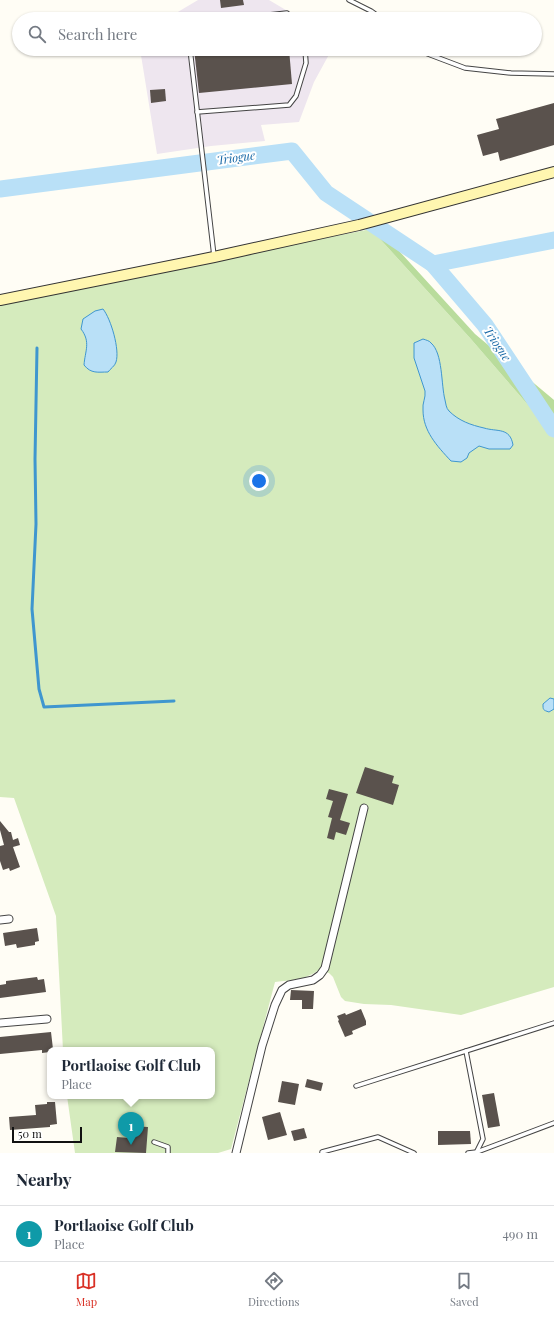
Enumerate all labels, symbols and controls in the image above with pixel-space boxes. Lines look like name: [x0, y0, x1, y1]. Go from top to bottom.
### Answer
search box: [12, 12, 542, 56]
icon: search: [26, 23, 48, 45]
text: Search here: [58, 24, 137, 44]
water label: Triogue: [216, 146, 256, 168]
water label: Triogue: [480, 323, 515, 364]
your location: [249, 471, 269, 491]
popup: [47, 1047, 215, 1099]
text: Portlaoise Golf Club: [61, 1055, 201, 1075]
text: Place: [61, 1075, 92, 1092]
pin: 1: [118, 1112, 144, 1145]
scale bar: [12, 1125, 82, 1144]
text: 50 m: [18, 1126, 42, 1141]
text: Nearby: [16, 1168, 71, 1190]
text: Portlaoise Golf Club: [54, 1215, 194, 1235]
text: 1: [27, 1225, 31, 1242]
text: 490 m: [502, 1225, 538, 1242]
text: Place: [54, 1235, 85, 1252]
tab: Map: [75, 1270, 97, 1309]
tab: Directions: [248, 1270, 299, 1309]
tab: Saved: [450, 1270, 479, 1309]

